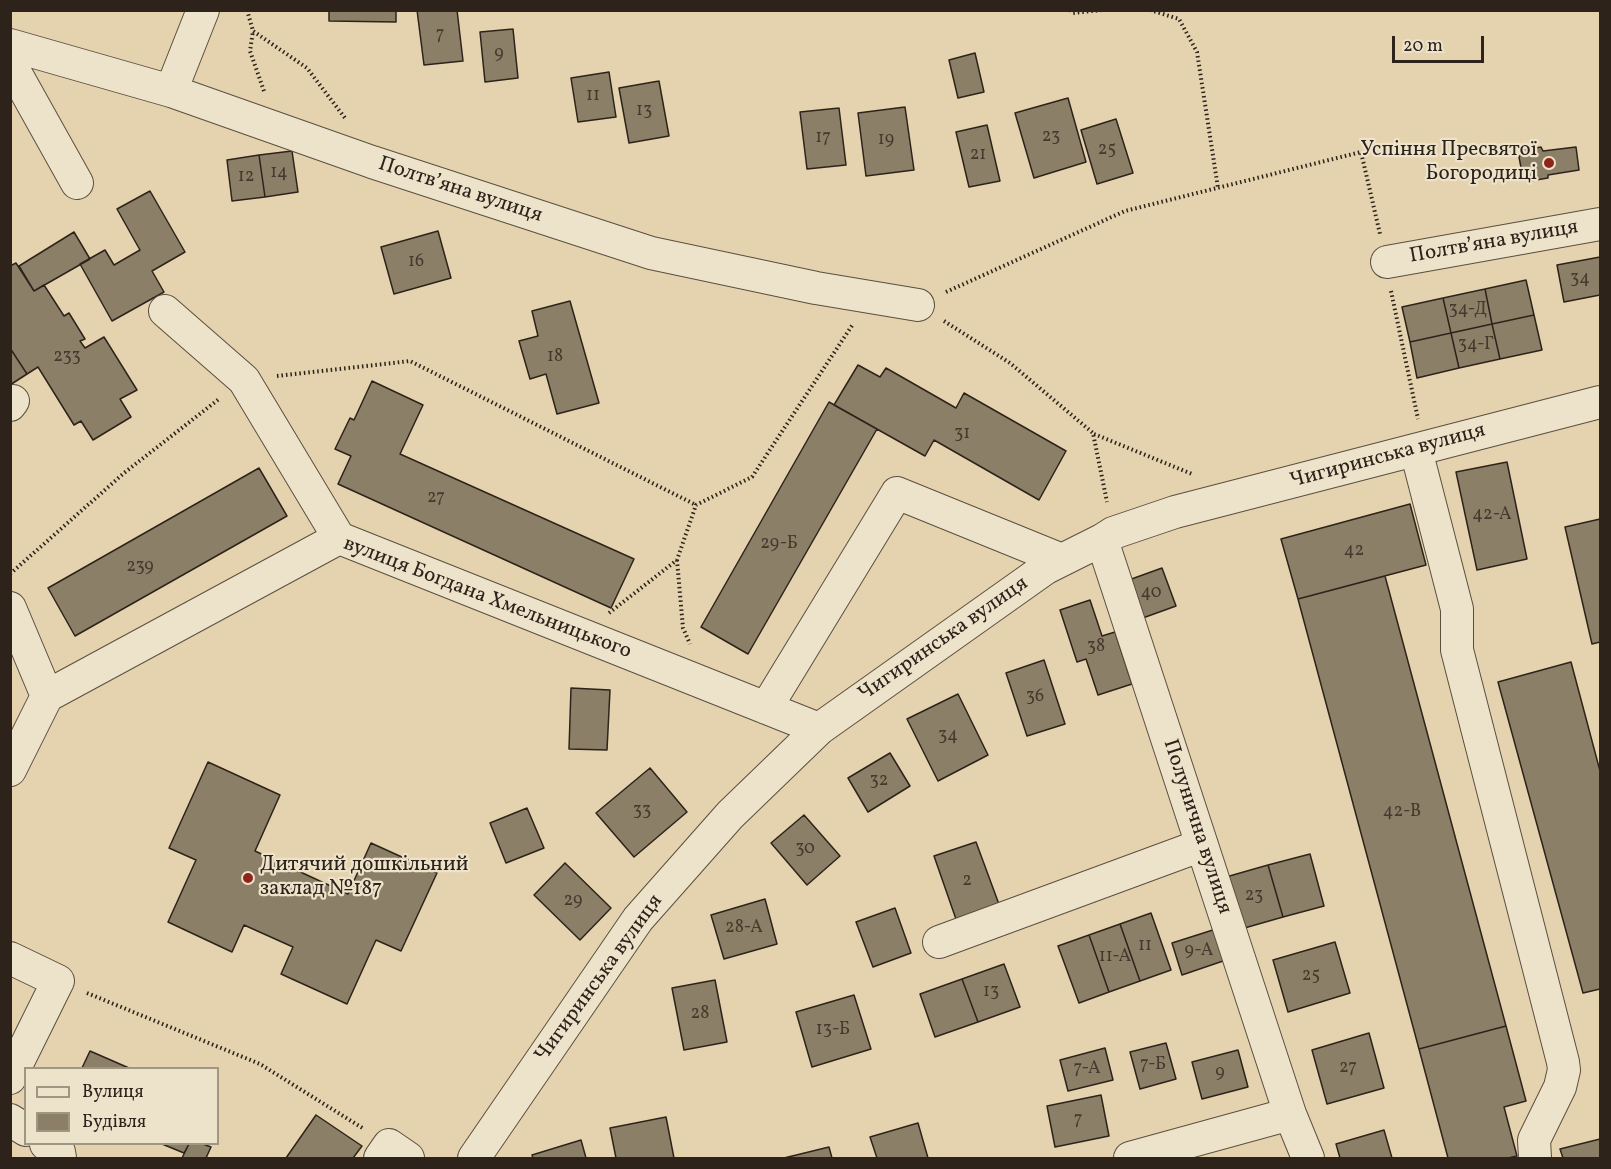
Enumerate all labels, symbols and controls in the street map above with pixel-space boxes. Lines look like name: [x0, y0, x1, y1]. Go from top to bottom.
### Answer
scale bar: [1395, 24, 1486, 62]
house number: 7: [436, 25, 444, 47]
text: 20 m: [1403, 34, 1443, 59]
house number: 9: [494, 44, 504, 66]
house number: 11: [586, 86, 600, 108]
house number: 13: [636, 101, 652, 123]
house number: 23: [1042, 127, 1060, 149]
house number: 17: [815, 128, 831, 150]
house number: 19: [878, 130, 894, 152]
place label: Успіння Пресвятої Богородиці: [1360, 138, 1537, 188]
house number: 25: [1098, 140, 1116, 162]
house number: 21: [970, 145, 986, 167]
street label: Полтвʼяна вулиця: [375, 153, 545, 229]
marker: Успіння Пресвятої Богородиці: [1542, 156, 1556, 170]
house number: 14: [270, 163, 288, 185]
house number: 12: [238, 167, 254, 189]
street label: Полтвʼяна вулиця: [1408, 216, 1580, 270]
house number: 16: [408, 252, 424, 274]
house number: 34: [1570, 269, 1590, 291]
house number: 34-Д: [1449, 300, 1487, 322]
house number: 34-Г: [1458, 335, 1494, 357]
house number: 233: [53, 347, 81, 369]
house number: 18: [547, 347, 563, 369]
street label: Чигиринська вулиця: [1288, 419, 1488, 495]
house number: 31: [954, 424, 970, 446]
house number: 27: [427, 488, 445, 510]
house number: 42-А: [1472, 505, 1512, 527]
street label: вулиця Богдана Хмельницького: [339, 532, 635, 666]
house number: 29-Б: [760, 534, 798, 556]
house number: 42: [1344, 541, 1364, 563]
house number: 239: [126, 557, 154, 579]
street label: Чигиринська вулиця: [854, 572, 1034, 708]
house number: 40: [1140, 583, 1162, 605]
house number: 38: [1087, 637, 1105, 659]
house number: 36: [1026, 687, 1044, 709]
house number: 34: [938, 726, 958, 748]
street label: Полунична вулиця: [1156, 736, 1236, 918]
house number: 32: [870, 771, 888, 793]
house number: 33: [633, 801, 651, 823]
house number: 42-В: [1383, 802, 1421, 824]
house number: 30: [795, 839, 815, 861]
place label: Дитячий дошкільний заклад №187: [260, 853, 468, 903]
marker: Дитячий дошкільний заклад №187: [241, 871, 255, 885]
house number: 2: [962, 871, 972, 893]
house number: 23: [1245, 886, 1263, 908]
street label: Чигиринська вулиця: [531, 890, 669, 1068]
house number: 29: [564, 891, 582, 913]
house number: 28-А: [725, 918, 763, 940]
house number: 11: [1138, 936, 1152, 958]
house number: 9-А: [1184, 941, 1214, 963]
house number: 11-А: [1099, 947, 1131, 969]
house number: 25: [1302, 966, 1320, 988]
house number: 13: [983, 982, 999, 1004]
house number: 28: [691, 1004, 709, 1026]
house number: 13-Б: [816, 1020, 850, 1042]
house number: 7-Б: [1140, 1055, 1166, 1077]
house number: 27: [1339, 1058, 1357, 1080]
house number: 7-А: [1073, 1059, 1101, 1081]
house number: 9: [1215, 1063, 1225, 1085]
legend: [24, 1067, 219, 1145]
text: Вулиця: [82, 1080, 144, 1105]
text: Будівля: [82, 1110, 146, 1135]
house number: 7: [1074, 1110, 1082, 1132]

